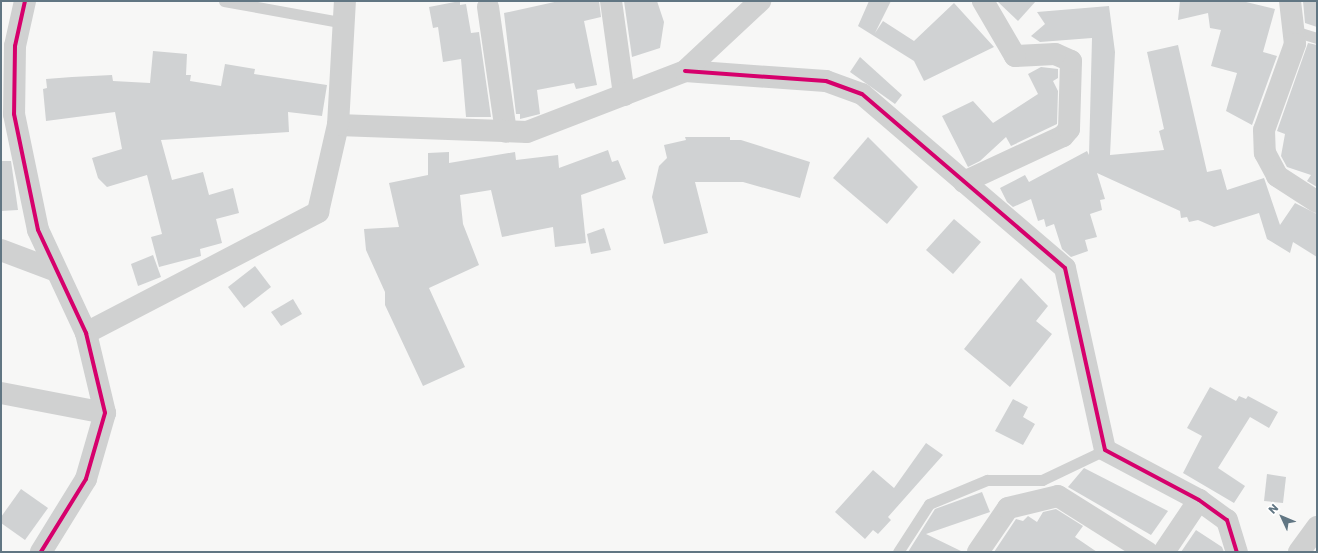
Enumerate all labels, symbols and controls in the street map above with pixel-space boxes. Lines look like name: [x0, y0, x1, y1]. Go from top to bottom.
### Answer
north arrow: [1262, 497, 1302, 537]
text: N: [1265, 500, 1282, 517]

